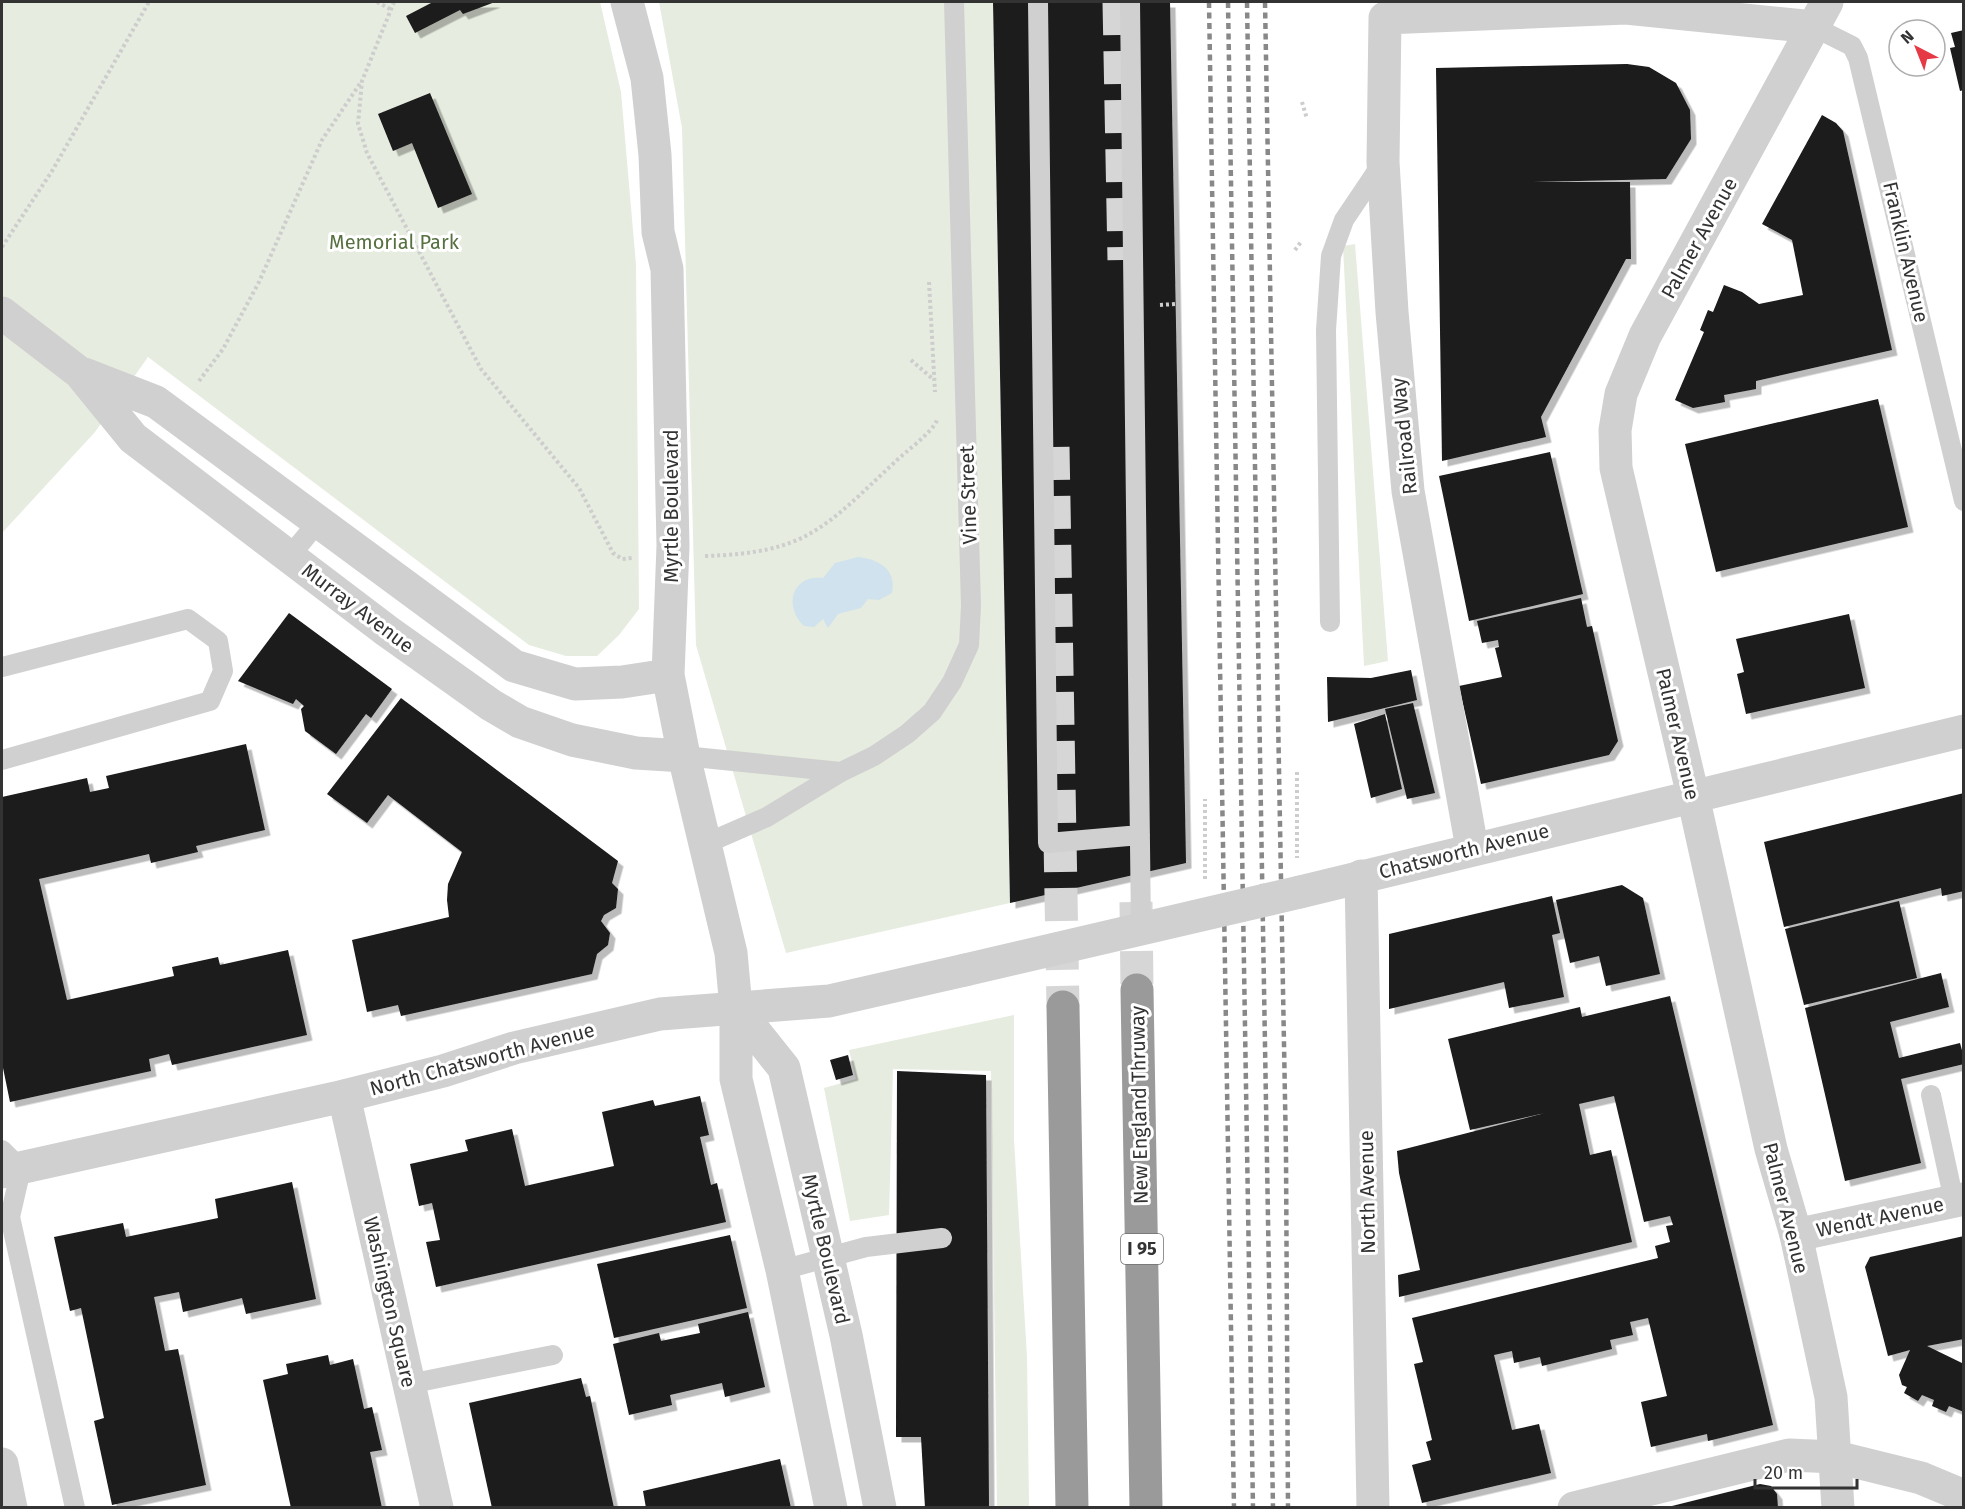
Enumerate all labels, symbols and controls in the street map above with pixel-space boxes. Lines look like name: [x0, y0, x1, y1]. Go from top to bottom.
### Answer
north arrow: [1887, 18, 1947, 78]
text: N: [1897, 27, 1918, 48]
street label: Palmer Avenue: [1656, 173, 1742, 303]
street label: Franklin Avenue: [1878, 179, 1934, 325]
park label: Memorial Park: [329, 230, 460, 254]
street label: Railroad Way: [1386, 376, 1422, 496]
street label: Myrtle Boulevard: [659, 429, 683, 583]
street label: Vine Street: [954, 444, 982, 545]
street label: Murray Avenue: [297, 558, 419, 658]
street label: Palmer Avenue: [1651, 666, 1705, 802]
street label: Chatsworth Avenue: [1376, 818, 1552, 884]
street label: New England Thruway: [1125, 1005, 1153, 1204]
street label: North Chatsworth Avenue: [367, 1017, 597, 1101]
street label: North Avenue: [1354, 1130, 1380, 1254]
street label: Palmer Avenue: [1758, 1140, 1814, 1276]
street label: Myrtle Boulevard: [797, 1171, 855, 1327]
street label: Wendt Avenue: [1814, 1192, 1946, 1242]
street label: Washington Square: [359, 1214, 421, 1390]
road number: I 95: [1121, 1234, 1163, 1264]
scale bar: [1755, 1452, 1857, 1490]
text: 20 m: [1764, 1462, 1803, 1484]

